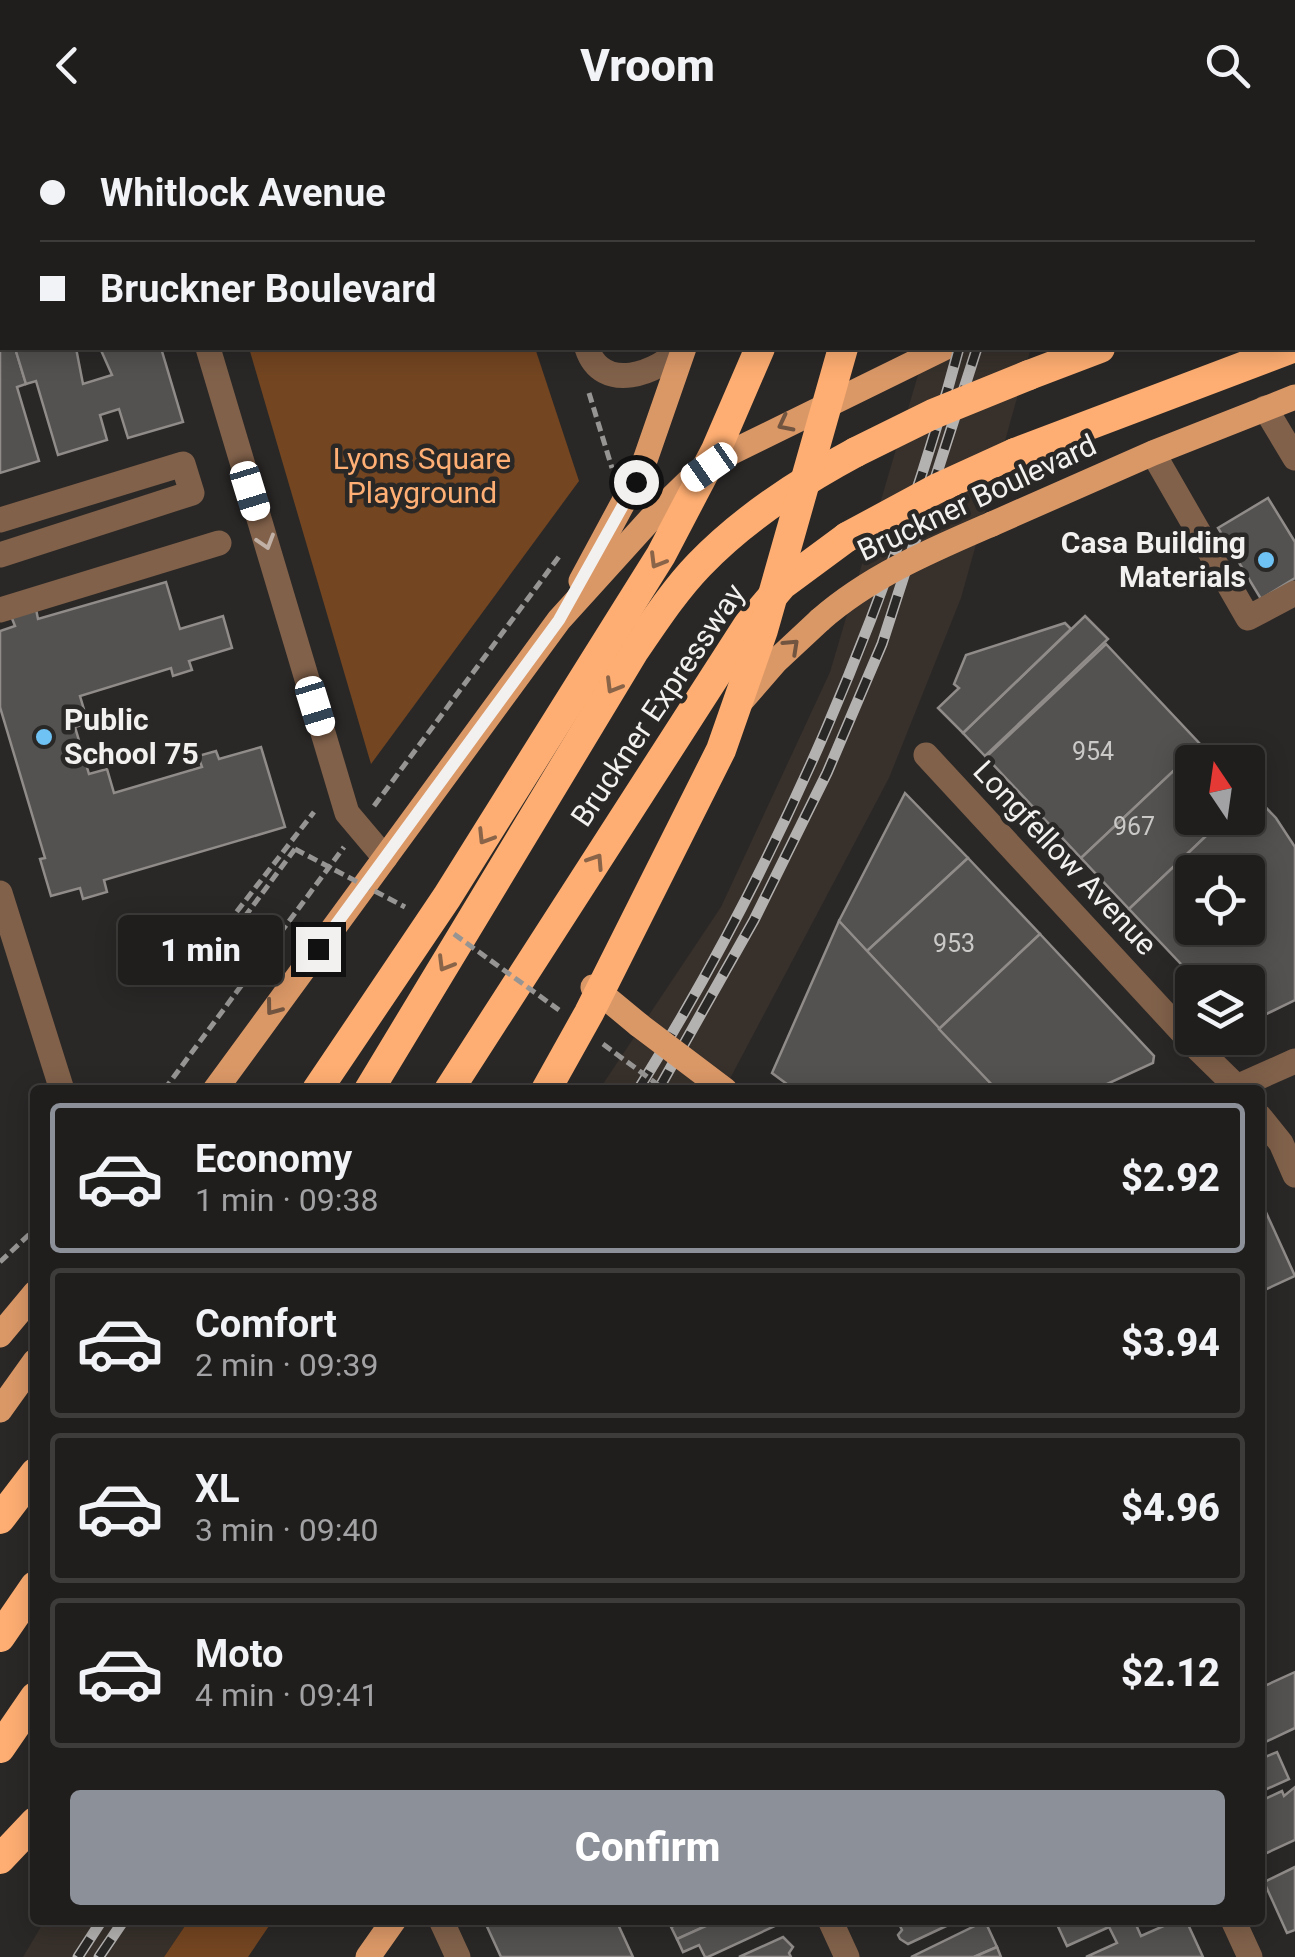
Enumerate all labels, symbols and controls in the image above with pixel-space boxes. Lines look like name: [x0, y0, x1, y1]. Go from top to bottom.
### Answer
icon: back: [40, 38, 95, 93]
icon: search: [1200, 38, 1255, 93]
text: Vroom: [580, 39, 715, 92]
text: Whitlock Avenue: [100, 171, 386, 215]
text: Bruckner Boulevard: [100, 267, 436, 311]
one-way arrow: [777, 412, 795, 432]
street label: Bruckner Boulevard: [852, 427, 1102, 568]
car: [676, 438, 742, 496]
park label: Lyons Square Playground: [333, 441, 511, 510]
car: [227, 458, 273, 524]
route start: [614, 460, 659, 505]
place label: Casa Building Materials: [1061, 525, 1246, 594]
one-way arrow: [254, 532, 275, 549]
marker: Casa Building Materials: [1255, 549, 1277, 571]
one-way arrow: [650, 550, 669, 568]
street label: Bruckner Expressway: [563, 577, 752, 833]
one-way arrow: [780, 640, 798, 658]
car: [292, 673, 338, 739]
one-way arrow: [606, 675, 625, 693]
place label: Public School 75: [64, 702, 199, 771]
marker: Public School 75: [33, 726, 55, 748]
house number: 954: [1072, 737, 1114, 766]
north arrow: [1175, 745, 1265, 835]
map controls: [1175, 745, 1265, 1055]
street label: Longfellow Avenue: [966, 753, 1164, 962]
house number: 967: [1113, 812, 1155, 841]
one-way arrow: [478, 826, 497, 844]
one-way arrow: [584, 853, 603, 871]
button: locate: [1175, 855, 1265, 945]
callout: 1 min: [118, 914, 283, 984]
route end: [296, 927, 341, 972]
house number: 953: [933, 929, 975, 958]
text: 1 min: [160, 931, 241, 969]
one-way arrow: [438, 953, 457, 971]
button: layers: [1175, 965, 1265, 1055]
one-way arrow: [268, 997, 285, 1015]
icon: car: [75, 1133, 165, 1223]
text: Economy: [195, 1137, 352, 1181]
text: $2.92: [1121, 1156, 1220, 1200]
text: 1 min · 09:38: [195, 1181, 378, 1219]
icon: car: [75, 1298, 165, 1388]
text: Comfort: [195, 1302, 337, 1346]
text: $3.94: [1121, 1321, 1220, 1365]
text: 2 min · 09:39: [195, 1346, 378, 1384]
icon: car: [75, 1463, 165, 1553]
text: XL: [195, 1467, 240, 1511]
text: $4.96: [1121, 1486, 1220, 1530]
text: 3 min · 09:40: [195, 1511, 378, 1549]
icon: car: [75, 1628, 165, 1718]
text: Moto: [195, 1632, 284, 1676]
text: $2.12: [1121, 1651, 1220, 1695]
text: 4 min · 09:41: [195, 1676, 378, 1714]
button: Confirm: [70, 1790, 1225, 1905]

